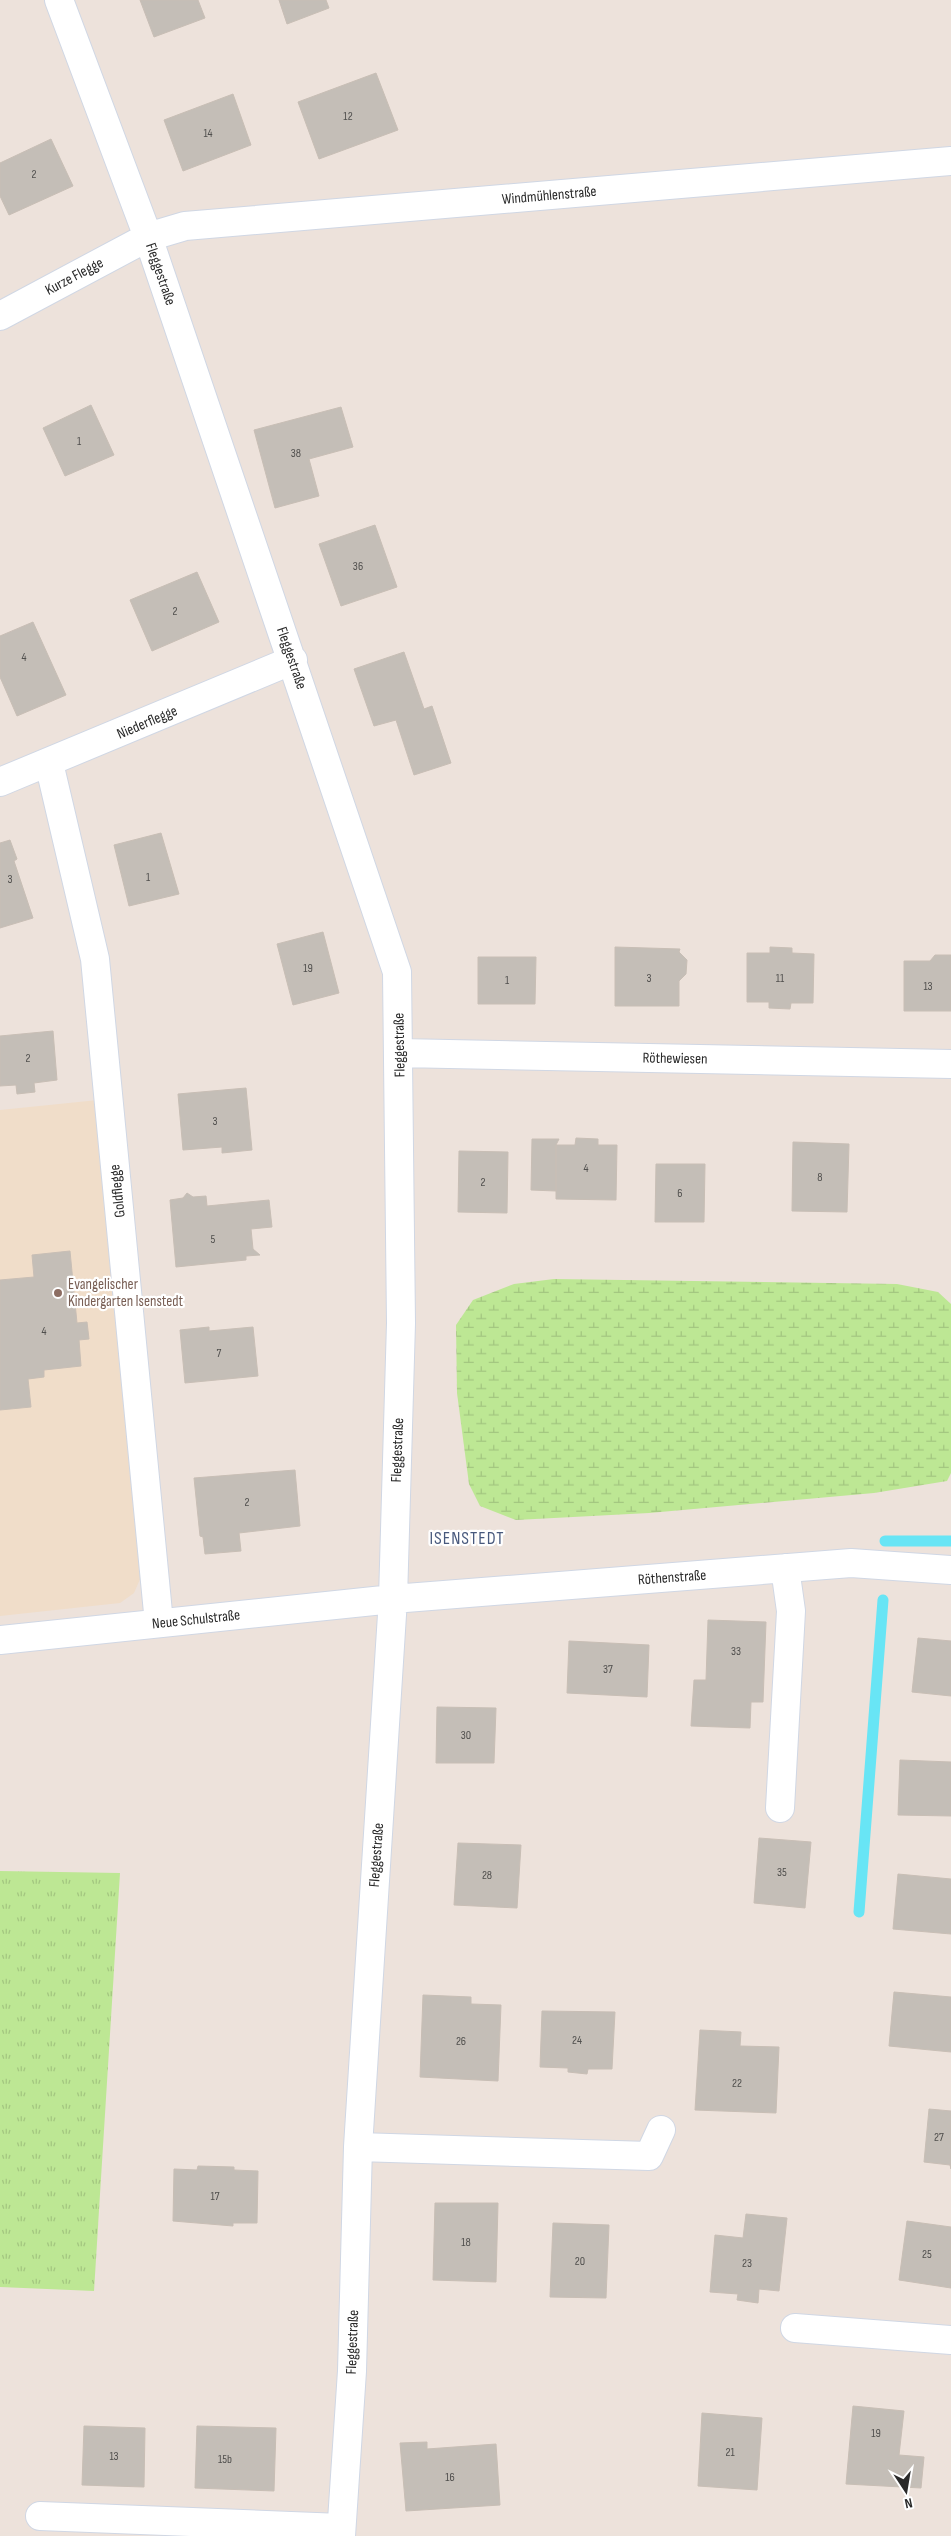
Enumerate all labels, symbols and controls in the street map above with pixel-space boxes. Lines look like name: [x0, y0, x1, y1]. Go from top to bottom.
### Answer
house number: 12: [343, 109, 353, 124]
house number: 14: [203, 126, 213, 141]
house number: 2: [32, 167, 37, 182]
street label: Windmühlenstraße: [501, 182, 597, 209]
street label: Fleggestraße: [141, 241, 180, 308]
street label: Kurze Flegge: [42, 253, 107, 300]
house number: 1: [77, 434, 82, 449]
house number: 38: [291, 446, 301, 461]
house number: 36: [353, 559, 363, 574]
house number: 2: [173, 604, 178, 619]
street label: Fleggestraße: [272, 625, 311, 692]
house number: 4: [21, 650, 27, 665]
street label: Niederflegge: [114, 701, 180, 744]
house number: 1: [146, 870, 151, 885]
house number: 3: [7, 872, 13, 887]
house number: 19: [303, 961, 313, 976]
house number: 3: [646, 971, 652, 986]
house number: 11: [776, 971, 785, 986]
house number: 1: [505, 973, 510, 988]
house number: 13: [923, 979, 933, 994]
street label: Fleggestraße: [389, 1013, 410, 1077]
street label: Röthewiesen: [642, 1048, 708, 1069]
house number: 2: [26, 1051, 31, 1066]
house number: 3: [212, 1114, 218, 1129]
house number: 4: [583, 1161, 589, 1176]
street label: Goldflegge: [105, 1163, 130, 1218]
house number: 8: [817, 1170, 823, 1185]
house number: 2: [481, 1175, 486, 1190]
house number: 6: [677, 1186, 683, 1201]
house number: 5: [211, 1232, 216, 1247]
place label: Evangelischer Kindergarten Isenstedt: [68, 1275, 184, 1311]
marker: Evangelischer Kindergarten Isenstedt: [52, 1287, 64, 1299]
house number: 4: [41, 1324, 47, 1339]
house number: 7: [217, 1346, 222, 1361]
street label: Fleggestraße: [387, 1417, 408, 1483]
house number: 2: [245, 1495, 250, 1510]
district label: ISENSTEDT: [429, 1528, 505, 1549]
street label: Röthenstraße: [637, 1566, 707, 1589]
street label: Neue Schulstraße: [151, 1605, 241, 1634]
house number: 33: [731, 1644, 741, 1659]
house number: 37: [603, 1662, 613, 1677]
house number: 30: [461, 1728, 471, 1743]
street label: Fleggestraße: [365, 1822, 388, 1888]
house number: 35: [777, 1865, 787, 1880]
house number: 28: [482, 1868, 492, 1883]
house number: 24: [572, 2033, 582, 2048]
house number: 26: [456, 2034, 466, 2049]
house number: 22: [732, 2076, 742, 2091]
house number: 27: [934, 2130, 944, 2145]
house number: 17: [211, 2189, 220, 2204]
house number: 18: [461, 2235, 471, 2250]
house number: 25: [922, 2247, 932, 2262]
house number: 20: [575, 2254, 585, 2269]
house number: 23: [742, 2256, 752, 2271]
street label: Fleggestraße: [342, 2309, 363, 2375]
house number: 19: [871, 2426, 881, 2441]
house number: 21: [725, 2445, 735, 2460]
house number: 13: [109, 2449, 119, 2464]
house number: 15b: [218, 2452, 232, 2467]
north arrow: [881, 2466, 931, 2516]
house number: 16: [445, 2470, 455, 2485]
text: N: [903, 2494, 914, 2512]

